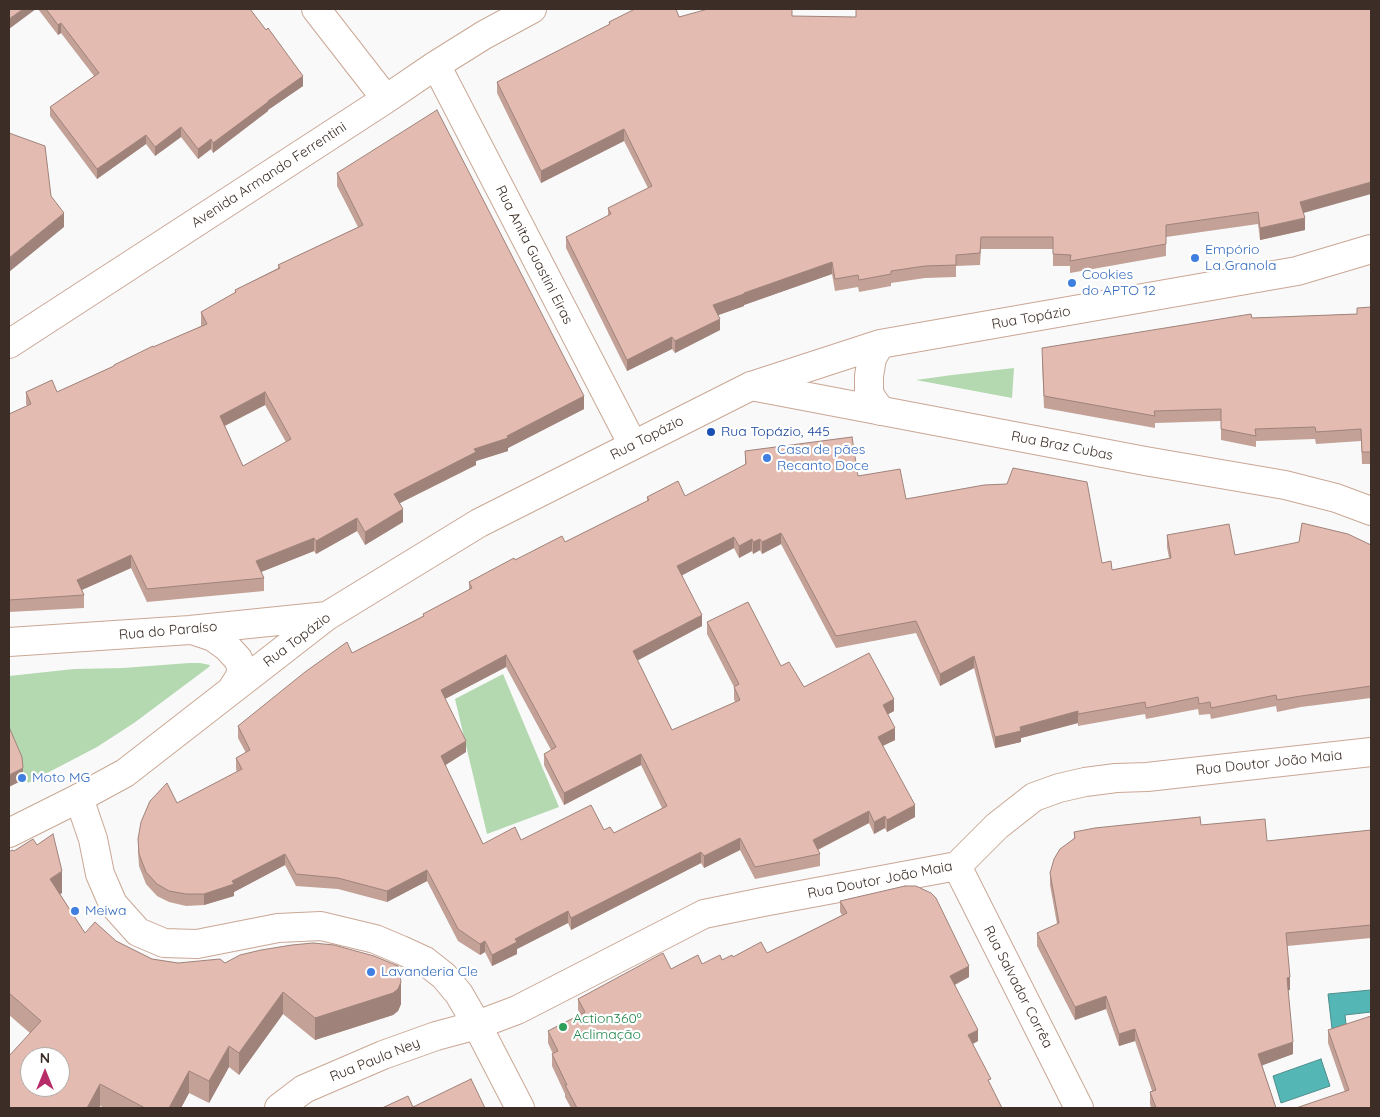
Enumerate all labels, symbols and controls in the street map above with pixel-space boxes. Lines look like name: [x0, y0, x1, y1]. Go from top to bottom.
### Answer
street label: Avenida Armando Ferrentini: [188, 119, 350, 231]
street label: Rua Anita Guastini Eiras: [492, 183, 576, 327]
place label: Empório La Granola: [1205, 242, 1276, 274]
marker: Empório La Granola: [1189, 252, 1201, 264]
place label: Cookies do APTO 12: [1082, 267, 1156, 300]
marker: Cookies do APTO 12: [1066, 277, 1078, 289]
street label: Rua Topázio: [990, 303, 1072, 333]
street label: Rua Topázio: [608, 412, 686, 464]
place label: Rua Topázio, 445: [721, 424, 830, 440]
marker: Rua Topázio, 445: [705, 426, 717, 438]
street label: Rua Braz Cubas: [1010, 428, 1114, 464]
place label: Casa de pães Recanto Doce: [777, 442, 869, 474]
marker: Casa de pães Recanto Doce: [761, 452, 773, 464]
street label: Rua Topázio: [260, 609, 334, 671]
street label: Rua do Paraíso: [118, 618, 218, 644]
street label: Rua Doutor João Maia: [1195, 747, 1343, 779]
place label: Moto MG: [32, 770, 90, 786]
marker: Moto MG: [16, 772, 28, 784]
street label: Rua Doutor João Maia: [806, 858, 954, 902]
place label: Meiwa: [85, 903, 127, 919]
marker: Meiwa: [69, 905, 81, 917]
street label: Rua Salvador Corrêa: [980, 923, 1056, 1051]
place label: Lavanderia Cle: [381, 964, 478, 980]
marker: Lavanderia Cle: [365, 966, 377, 978]
place label: Action360º Aclimação: [573, 1011, 642, 1044]
marker: Action360º Aclimação: [557, 1021, 569, 1033]
street label: Rua Paula Ney: [328, 1034, 422, 1086]
north arrow: [20, 1047, 70, 1097]
text: N: [40, 1049, 50, 1067]

